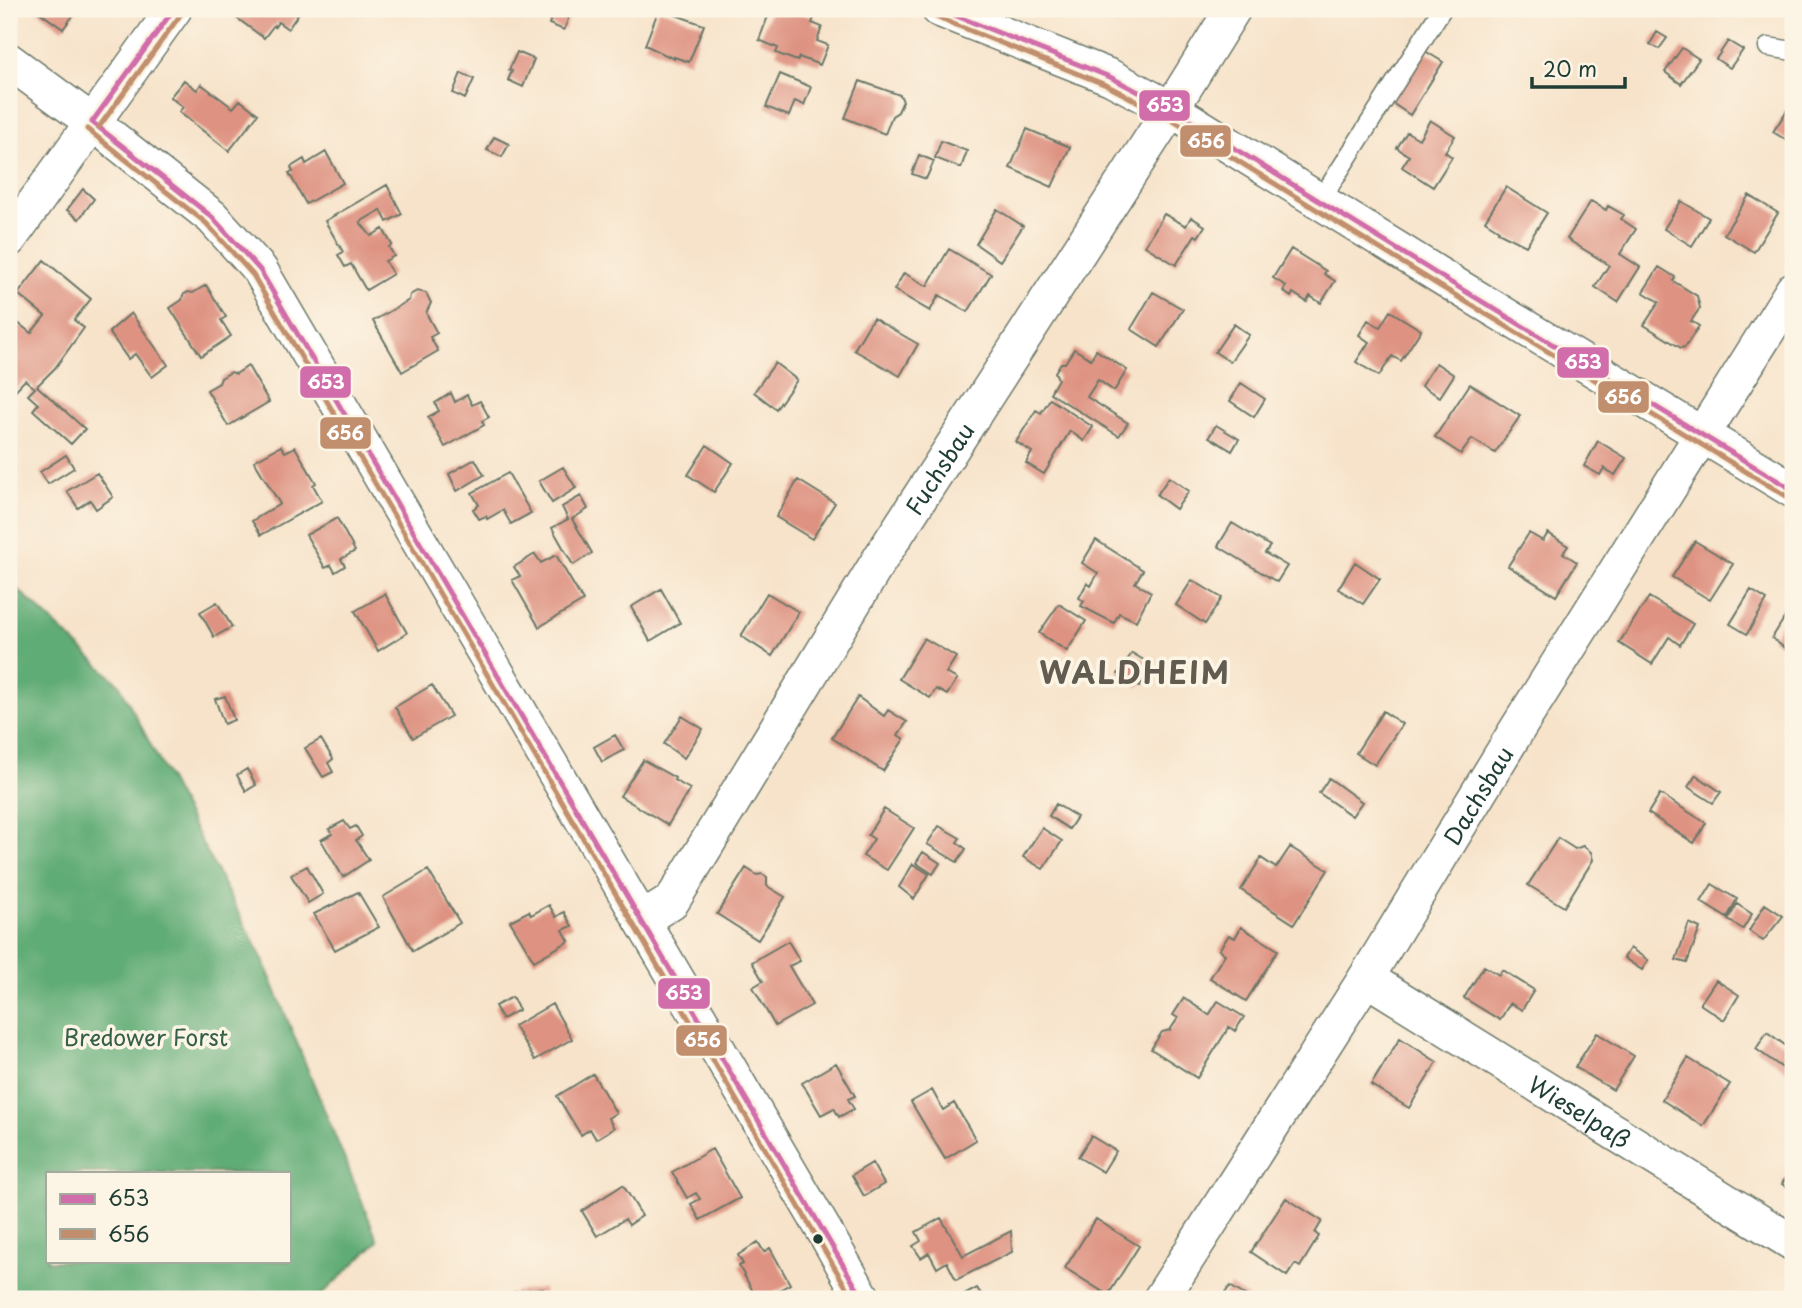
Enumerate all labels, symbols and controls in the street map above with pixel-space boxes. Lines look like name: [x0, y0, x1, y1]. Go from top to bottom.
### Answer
scale bar: [1532, 46, 1625, 90]
text: 20 m: [1543, 52, 1597, 84]
line badge: 653: [1138, 89, 1191, 122]
text: 653: [1146, 90, 1184, 118]
line badge: 656: [1179, 124, 1232, 158]
text: 656: [1187, 126, 1225, 154]
line badge: 653: [1556, 346, 1610, 379]
text: 653: [1564, 347, 1602, 375]
line badge: 653: [299, 365, 352, 399]
text: 653: [307, 367, 345, 395]
line badge: 656: [1597, 380, 1650, 414]
text: 656: [1604, 382, 1642, 410]
street label: Fuchsbau: [896, 415, 982, 521]
line badge: 656: [319, 416, 372, 450]
text: 656: [326, 418, 364, 446]
district label: WALDHEIM: [1039, 649, 1231, 694]
street label: Dachsbau: [1434, 739, 1521, 851]
line badge: 653: [657, 977, 711, 1010]
text: 653: [665, 978, 703, 1006]
park label: Bredower Forst: [64, 1019, 228, 1054]
line badge: 656: [675, 1024, 728, 1057]
text: 656: [683, 1025, 721, 1053]
street label: Wieselpaß: [1522, 1066, 1638, 1156]
legend: [46, 1172, 290, 1262]
text: 653: [108, 1181, 149, 1213]
text: 656: [108, 1217, 150, 1249]
unlabelled marker: [811, 1232, 825, 1246]

